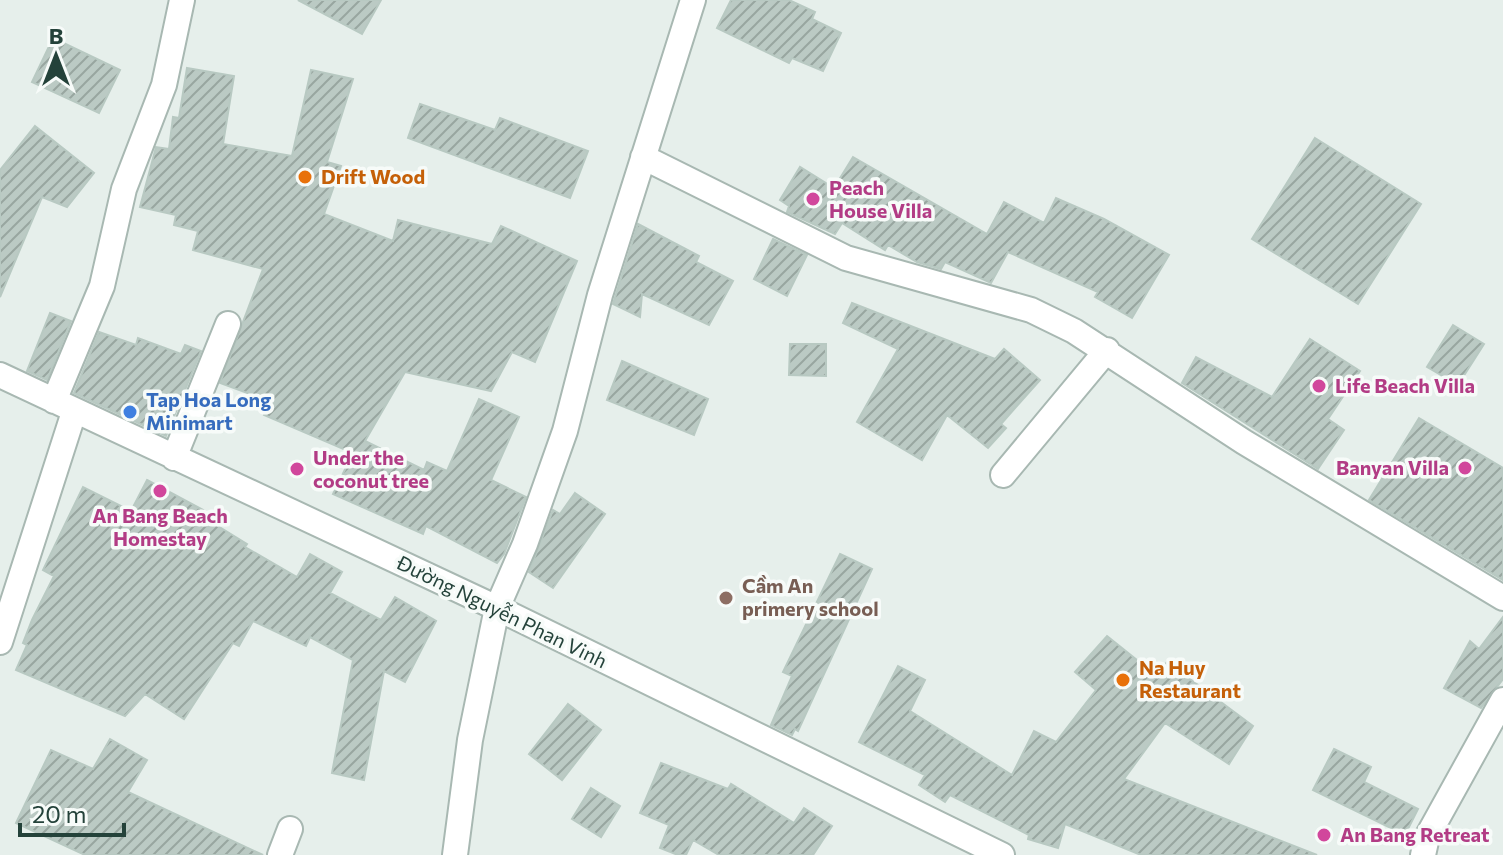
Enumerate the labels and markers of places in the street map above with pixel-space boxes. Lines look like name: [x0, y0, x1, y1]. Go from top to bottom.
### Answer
place label: Drift Wood: [321, 164, 425, 188]
marker: Drift Wood: [296, 168, 314, 186]
place label: Peach House Villa: [829, 175, 932, 222]
marker: Peach House Villa: [804, 190, 822, 208]
place label: Life Beach Villa: [1335, 373, 1475, 397]
marker: Life Beach Villa: [1310, 377, 1328, 395]
place label: Tap Hoa Long Minimart: [146, 387, 271, 434]
marker: Tap Hoa Long Minimart: [121, 403, 139, 421]
place label: Under the coconut tree: [313, 445, 429, 492]
place label: Banyan Villa: [1336, 455, 1449, 479]
marker: Banyan Villa: [1456, 459, 1474, 477]
marker: Under the coconut tree: [288, 460, 306, 478]
marker: An Bang Beach Homestay: [151, 482, 169, 500]
place label: An Bang Beach Homestay: [92, 503, 228, 550]
place label: Cầm An primery school: [742, 573, 879, 620]
marker: Cầm An primery school: [717, 589, 735, 607]
place label: Na Huy Restaurant: [1139, 655, 1241, 702]
marker: Na Huy Restaurant: [1114, 671, 1132, 689]
place label: An Bang Retreat: [1340, 822, 1489, 846]
marker: An Bang Retreat: [1315, 826, 1333, 844]

